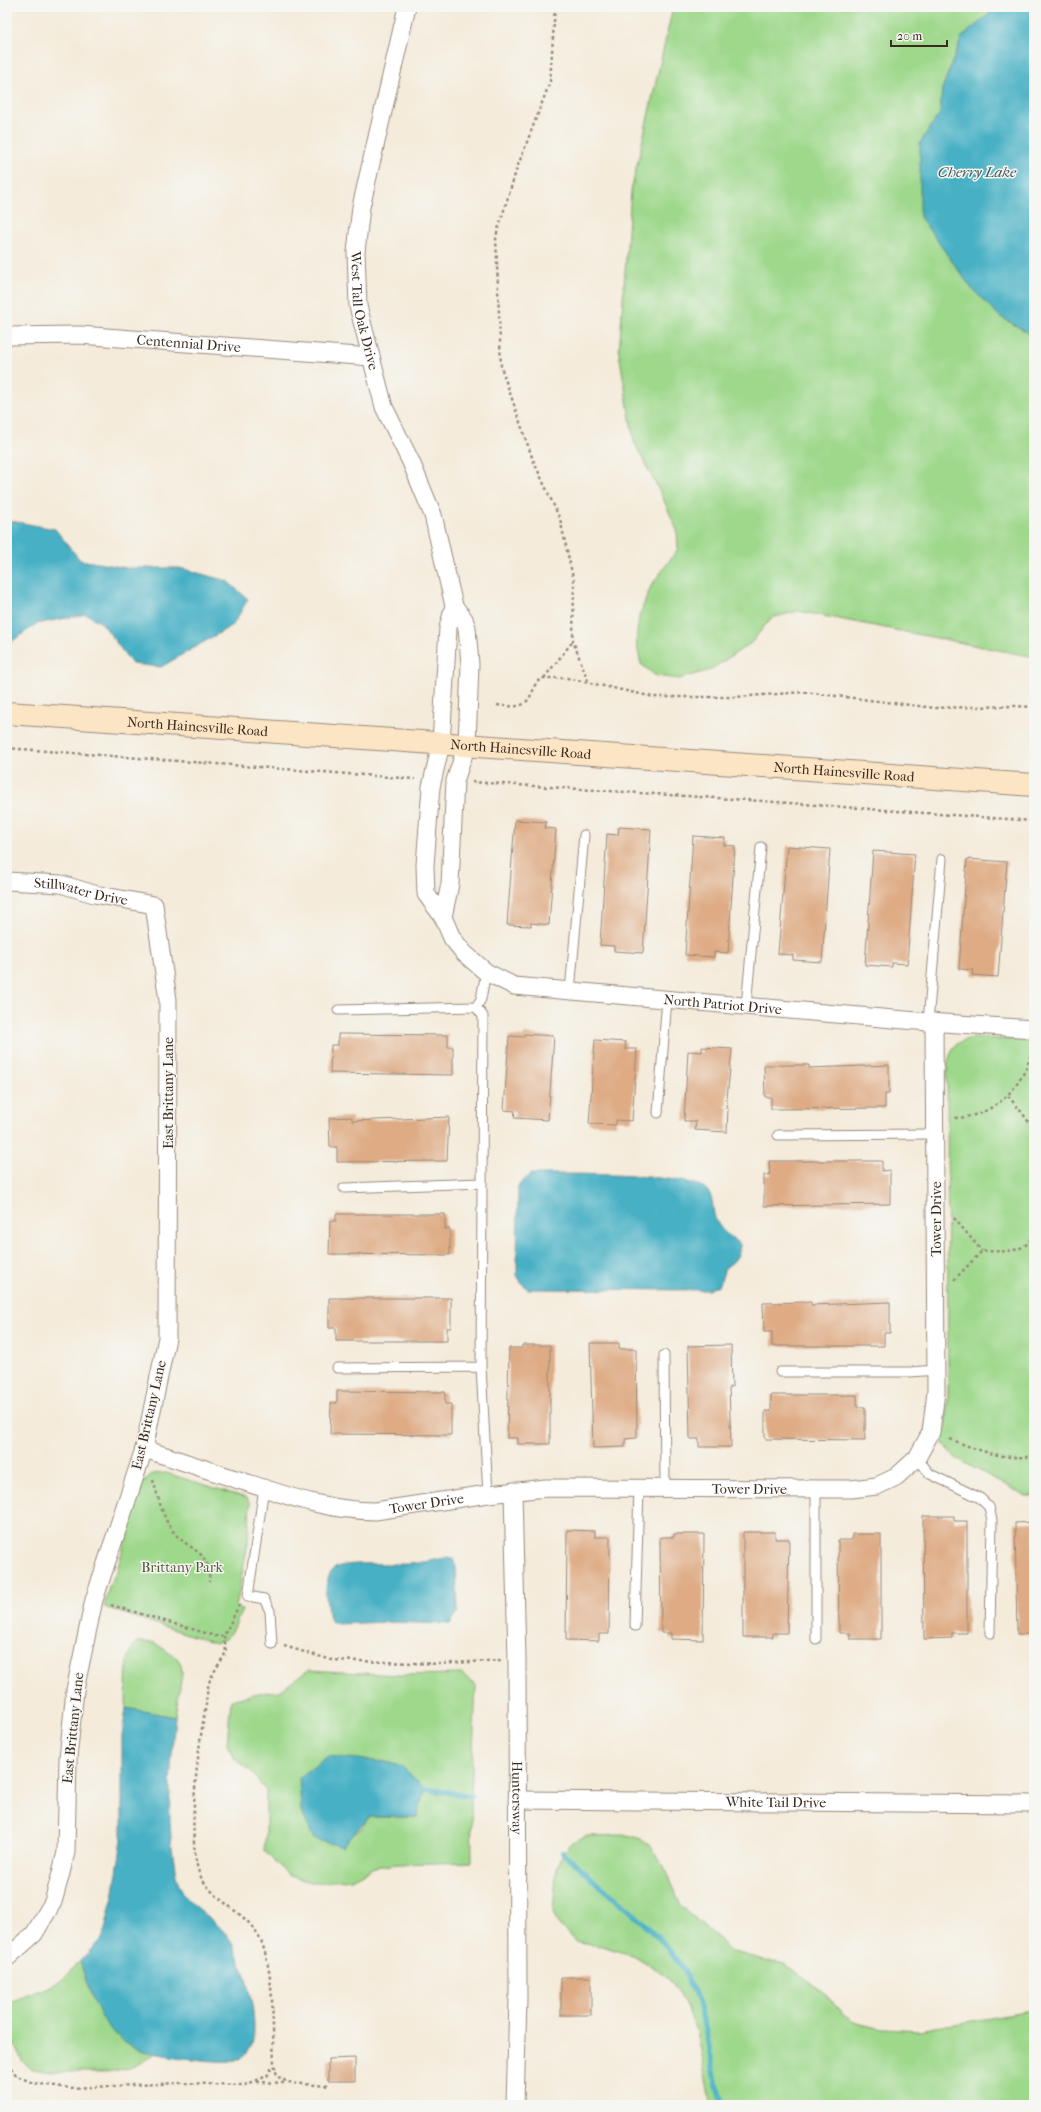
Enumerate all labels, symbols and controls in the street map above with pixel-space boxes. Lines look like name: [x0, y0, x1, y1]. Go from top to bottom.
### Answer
scale bar: [891, 22, 947, 48]
text: 20 m: [897, 29, 922, 43]
water label: Cherry Lake: [938, 163, 1017, 181]
street label: West Tall Oak Drive: [347, 250, 383, 372]
street label: Centennial Drive: [136, 331, 241, 356]
street label: North Hainesville Road: [127, 713, 269, 740]
street label: North Hainesville Road: [450, 736, 592, 762]
street label: North Hainesville Road: [773, 758, 915, 785]
street label: Stillwater Drive: [34, 874, 129, 909]
street label: North Patriot Drive: [663, 991, 783, 1018]
street label: East Brittany Lane: [160, 1037, 177, 1149]
street label: Tower Drive: [928, 1181, 945, 1257]
street label: East Brittany Lane: [128, 1359, 170, 1471]
street label: Tower Drive: [712, 1480, 787, 1497]
street label: Tower Drive: [388, 1489, 465, 1517]
park label: Brittany Park: [141, 1559, 224, 1576]
street label: East Brittany Lane: [59, 1671, 87, 1785]
street label: Huntersway: [509, 1761, 526, 1835]
street label: White Tail Drive: [725, 1793, 826, 1811]

